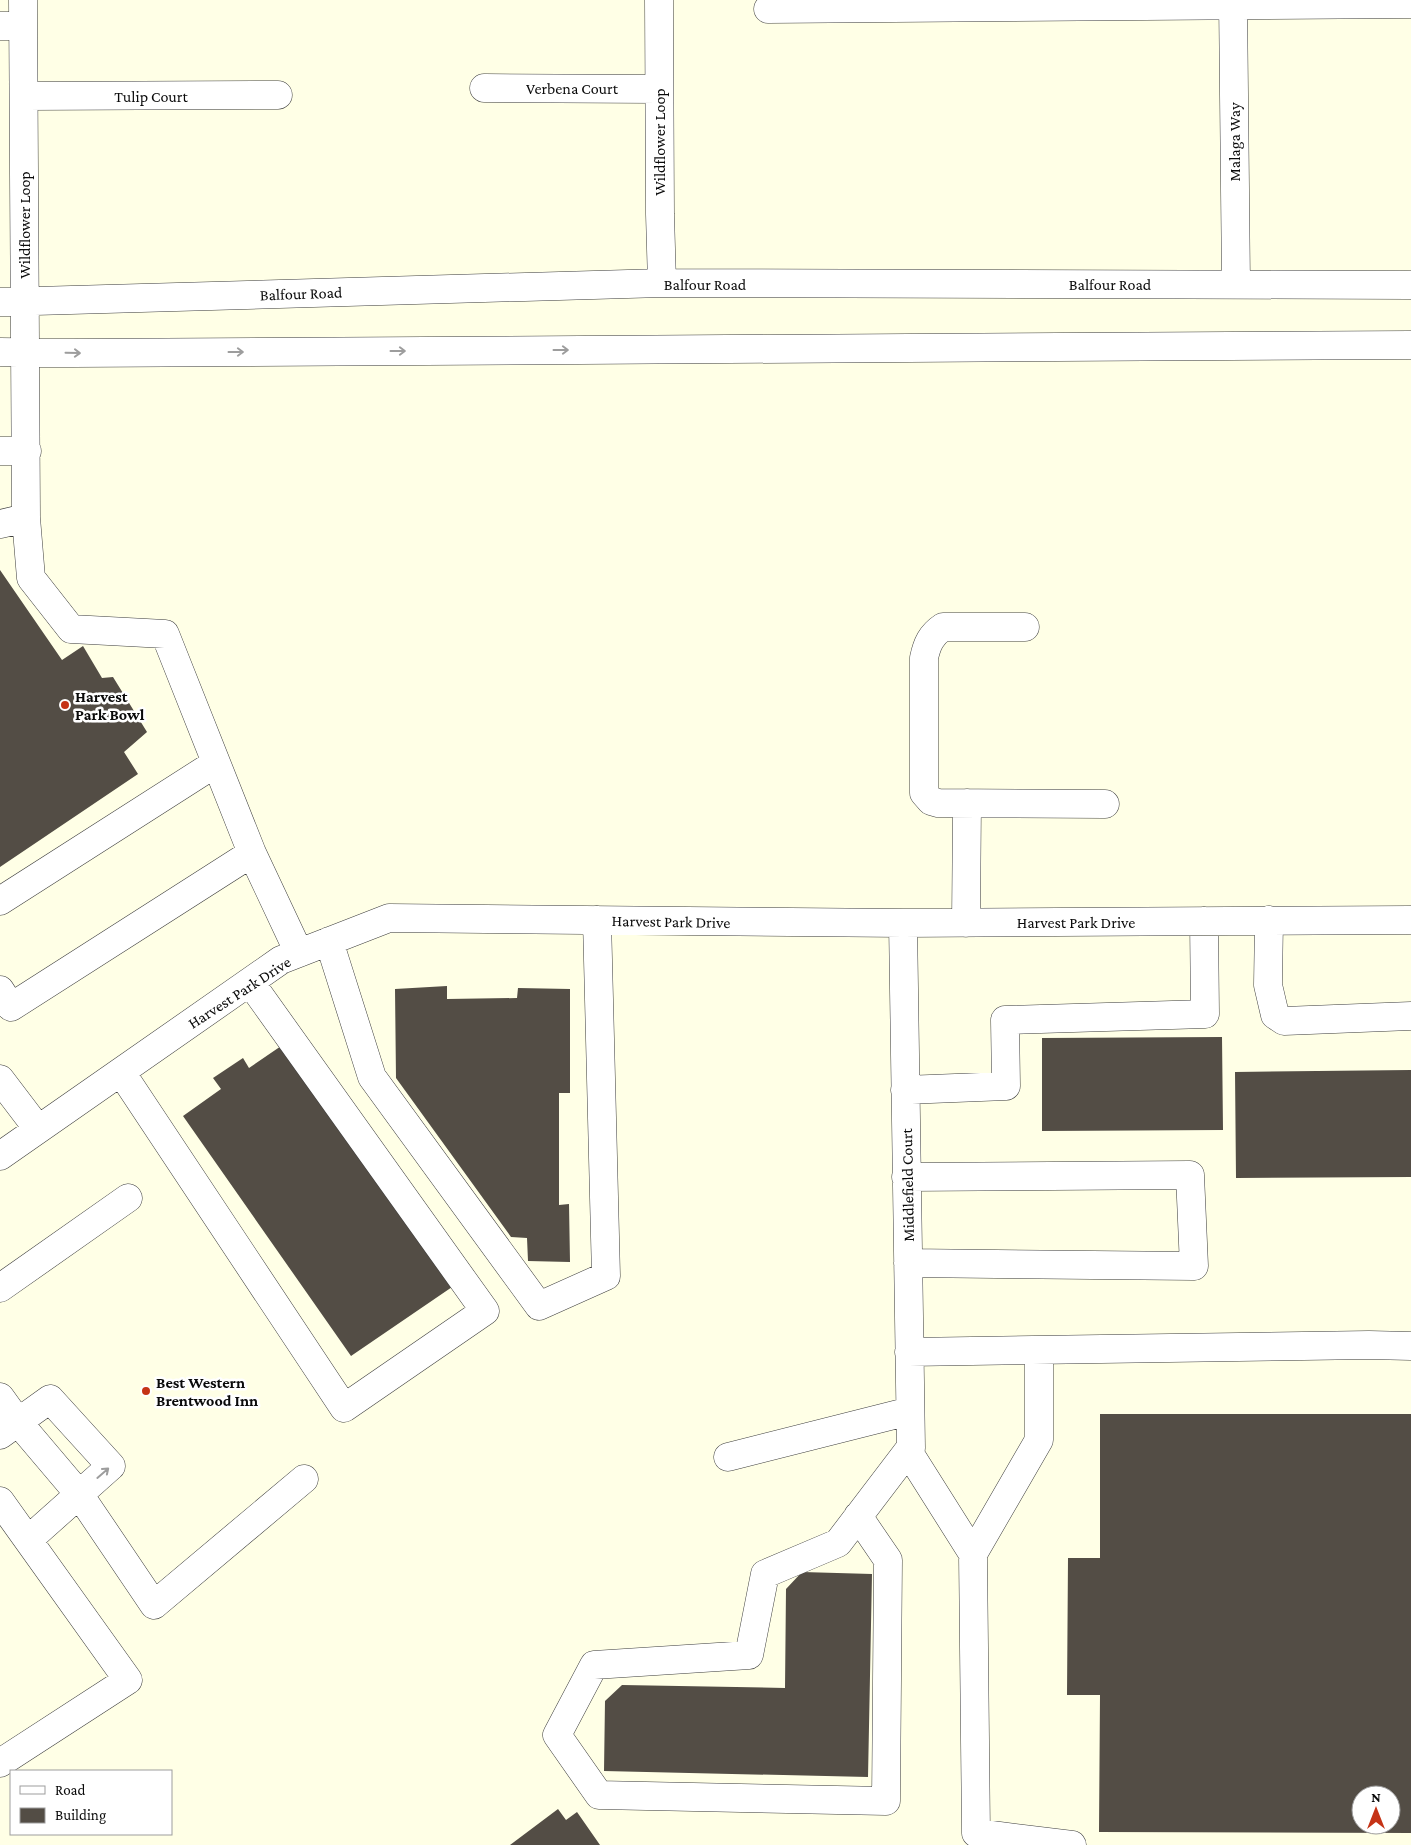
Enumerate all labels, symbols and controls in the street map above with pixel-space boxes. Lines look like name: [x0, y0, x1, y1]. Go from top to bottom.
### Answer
street label: Verbena Court: [526, 80, 619, 97]
street label: Tulip Court: [114, 88, 189, 106]
street label: Wildflower Loop: [651, 88, 669, 196]
street label: Malaga Way: [1226, 102, 1244, 182]
street label: Wildflower Loop: [16, 171, 34, 279]
street label: Balfour Road: [664, 276, 747, 293]
street label: Balfour Road: [1069, 276, 1152, 293]
street label: Balfour Road: [259, 284, 343, 303]
one-way arrow: [552, 345, 569, 355]
one-way arrow: [390, 346, 406, 356]
one-way arrow: [228, 347, 244, 357]
one-way arrow: [65, 348, 81, 358]
place label: Harvest Park Bowl: [75, 688, 145, 723]
marker: Harvest Park Bowl: [59, 699, 71, 711]
street label: Harvest Park Drive: [612, 912, 730, 931]
street label: Harvest Park Drive: [1017, 914, 1135, 931]
street label: Harvest Park Drive: [185, 953, 294, 1032]
street label: Middlefield Court: [898, 1127, 917, 1242]
place label: Best Western Brentwood Inn: [156, 1374, 258, 1409]
marker: Best Western Brentwood Inn: [140, 1385, 152, 1397]
one-way arrow: [97, 1467, 110, 1479]
legend: [10, 1770, 172, 1835]
text: Road: [55, 1782, 86, 1798]
north arrow: [1351, 1785, 1401, 1835]
text: N: [1371, 1789, 1381, 1805]
text: Building: [55, 1807, 106, 1824]

